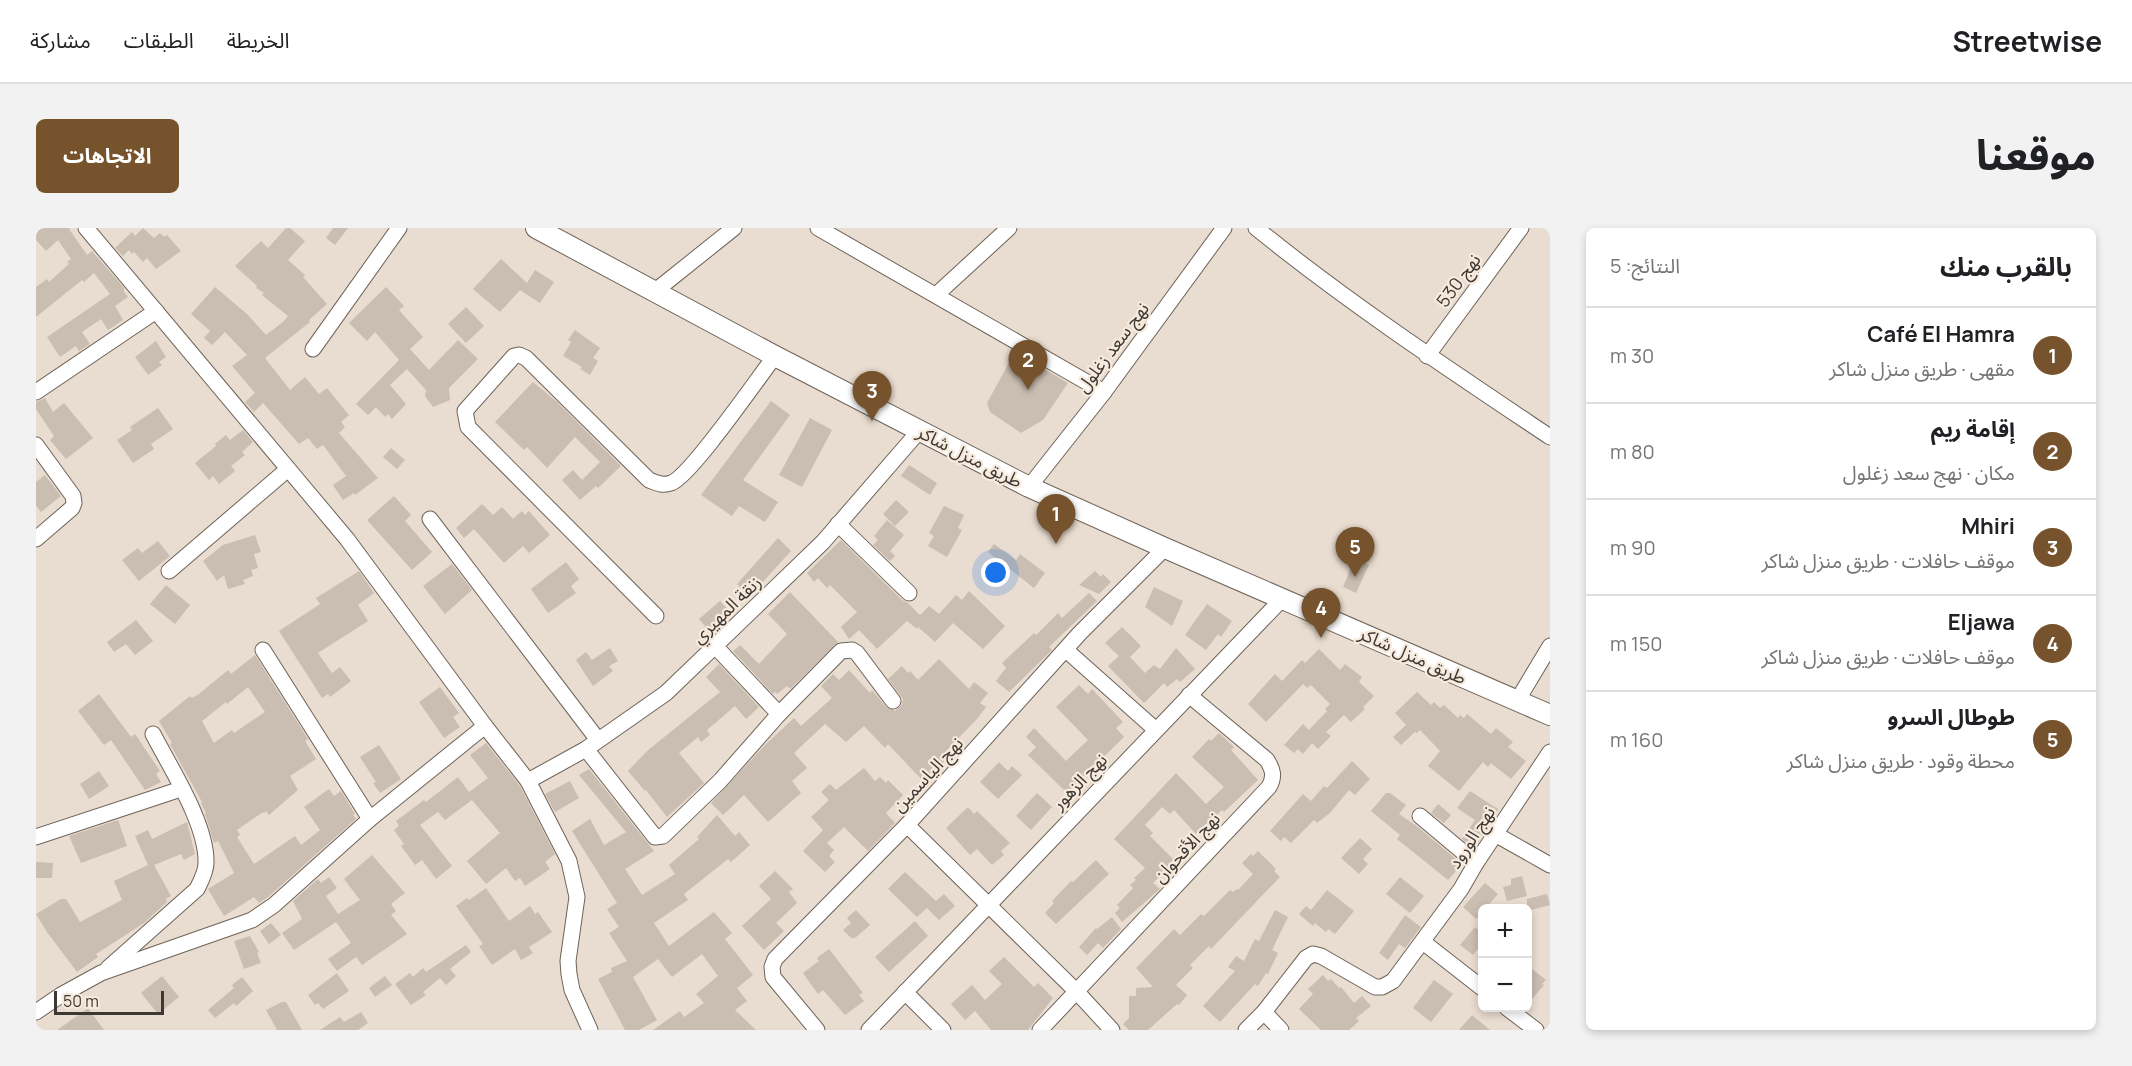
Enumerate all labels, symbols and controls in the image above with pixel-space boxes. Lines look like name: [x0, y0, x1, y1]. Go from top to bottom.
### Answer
text: Streetwise: [1952, 22, 2102, 60]
text: مشاركة: [30, 26, 91, 54]
text: الطبقات: [124, 26, 194, 54]
text: الخريطة: [227, 26, 290, 54]
button: الاتجاهات: [36, 119, 179, 193]
text: موقعنا: [1976, 125, 2096, 183]
street label: نهج 530: [1430, 248, 1487, 313]
text: بالقرب منك: [1940, 248, 2072, 284]
text: النتائج: 5: [1610, 252, 1680, 279]
street label: نهج سعد زغلول: [1070, 297, 1156, 398]
text: Café El Hamra: [1867, 319, 2015, 349]
pin: 2: [1008, 340, 1048, 390]
text: 30 m: [1610, 342, 1654, 369]
text: 1: [2048, 342, 2057, 369]
text: مقهى · طريق منزل شاكر: [1829, 355, 2015, 382]
pin: 3: [852, 372, 892, 421]
text: إقامة ريم: [1931, 414, 2015, 444]
street label: طريق منزل شاكر: [912, 419, 1027, 493]
text: 80 m: [1610, 438, 1655, 465]
text: 2: [2047, 438, 2058, 465]
text: مكان · نهج سعد زغلول: [1843, 459, 2015, 486]
pin: 1: [1036, 494, 1076, 544]
text: Mhiri: [1961, 511, 2015, 541]
pin: 5: [1336, 528, 1374, 577]
text: 90 m: [1610, 534, 1656, 561]
text: 3: [2047, 534, 2058, 561]
text: موقف حافلات · طريق منزل شاكر: [1761, 547, 2015, 574]
your location: [981, 558, 1010, 587]
street label: زنقة المهيري: [686, 570, 768, 650]
pin: 4: [1302, 588, 1340, 638]
text: Eljawa: [1948, 607, 2015, 637]
street label: طريق منزل شاكر: [1355, 620, 1470, 689]
text: 150 m: [1610, 630, 1663, 657]
text: 4: [2046, 630, 2059, 657]
text: موقف حافلات · طريق منزل شاكر: [1761, 643, 2015, 670]
text: طوطال السرو: [1888, 702, 2015, 732]
text: 160 m: [1610, 726, 1663, 753]
text: 5: [2047, 726, 2058, 753]
street label: نهج الياسمين: [886, 731, 969, 818]
street label: نهج الزهور: [1045, 747, 1113, 817]
text: محطة وقود · طريق منزل شاكر: [1787, 747, 2015, 774]
street label: نهج الورود: [1442, 801, 1502, 874]
street label: نهج الأقحوان: [1147, 806, 1226, 889]
map controls: [1478, 904, 1532, 1012]
button: +: [1478, 904, 1532, 958]
button: −: [1478, 958, 1532, 1012]
scale bar: [54, 988, 164, 1016]
text: 50 m: [63, 990, 99, 1012]

